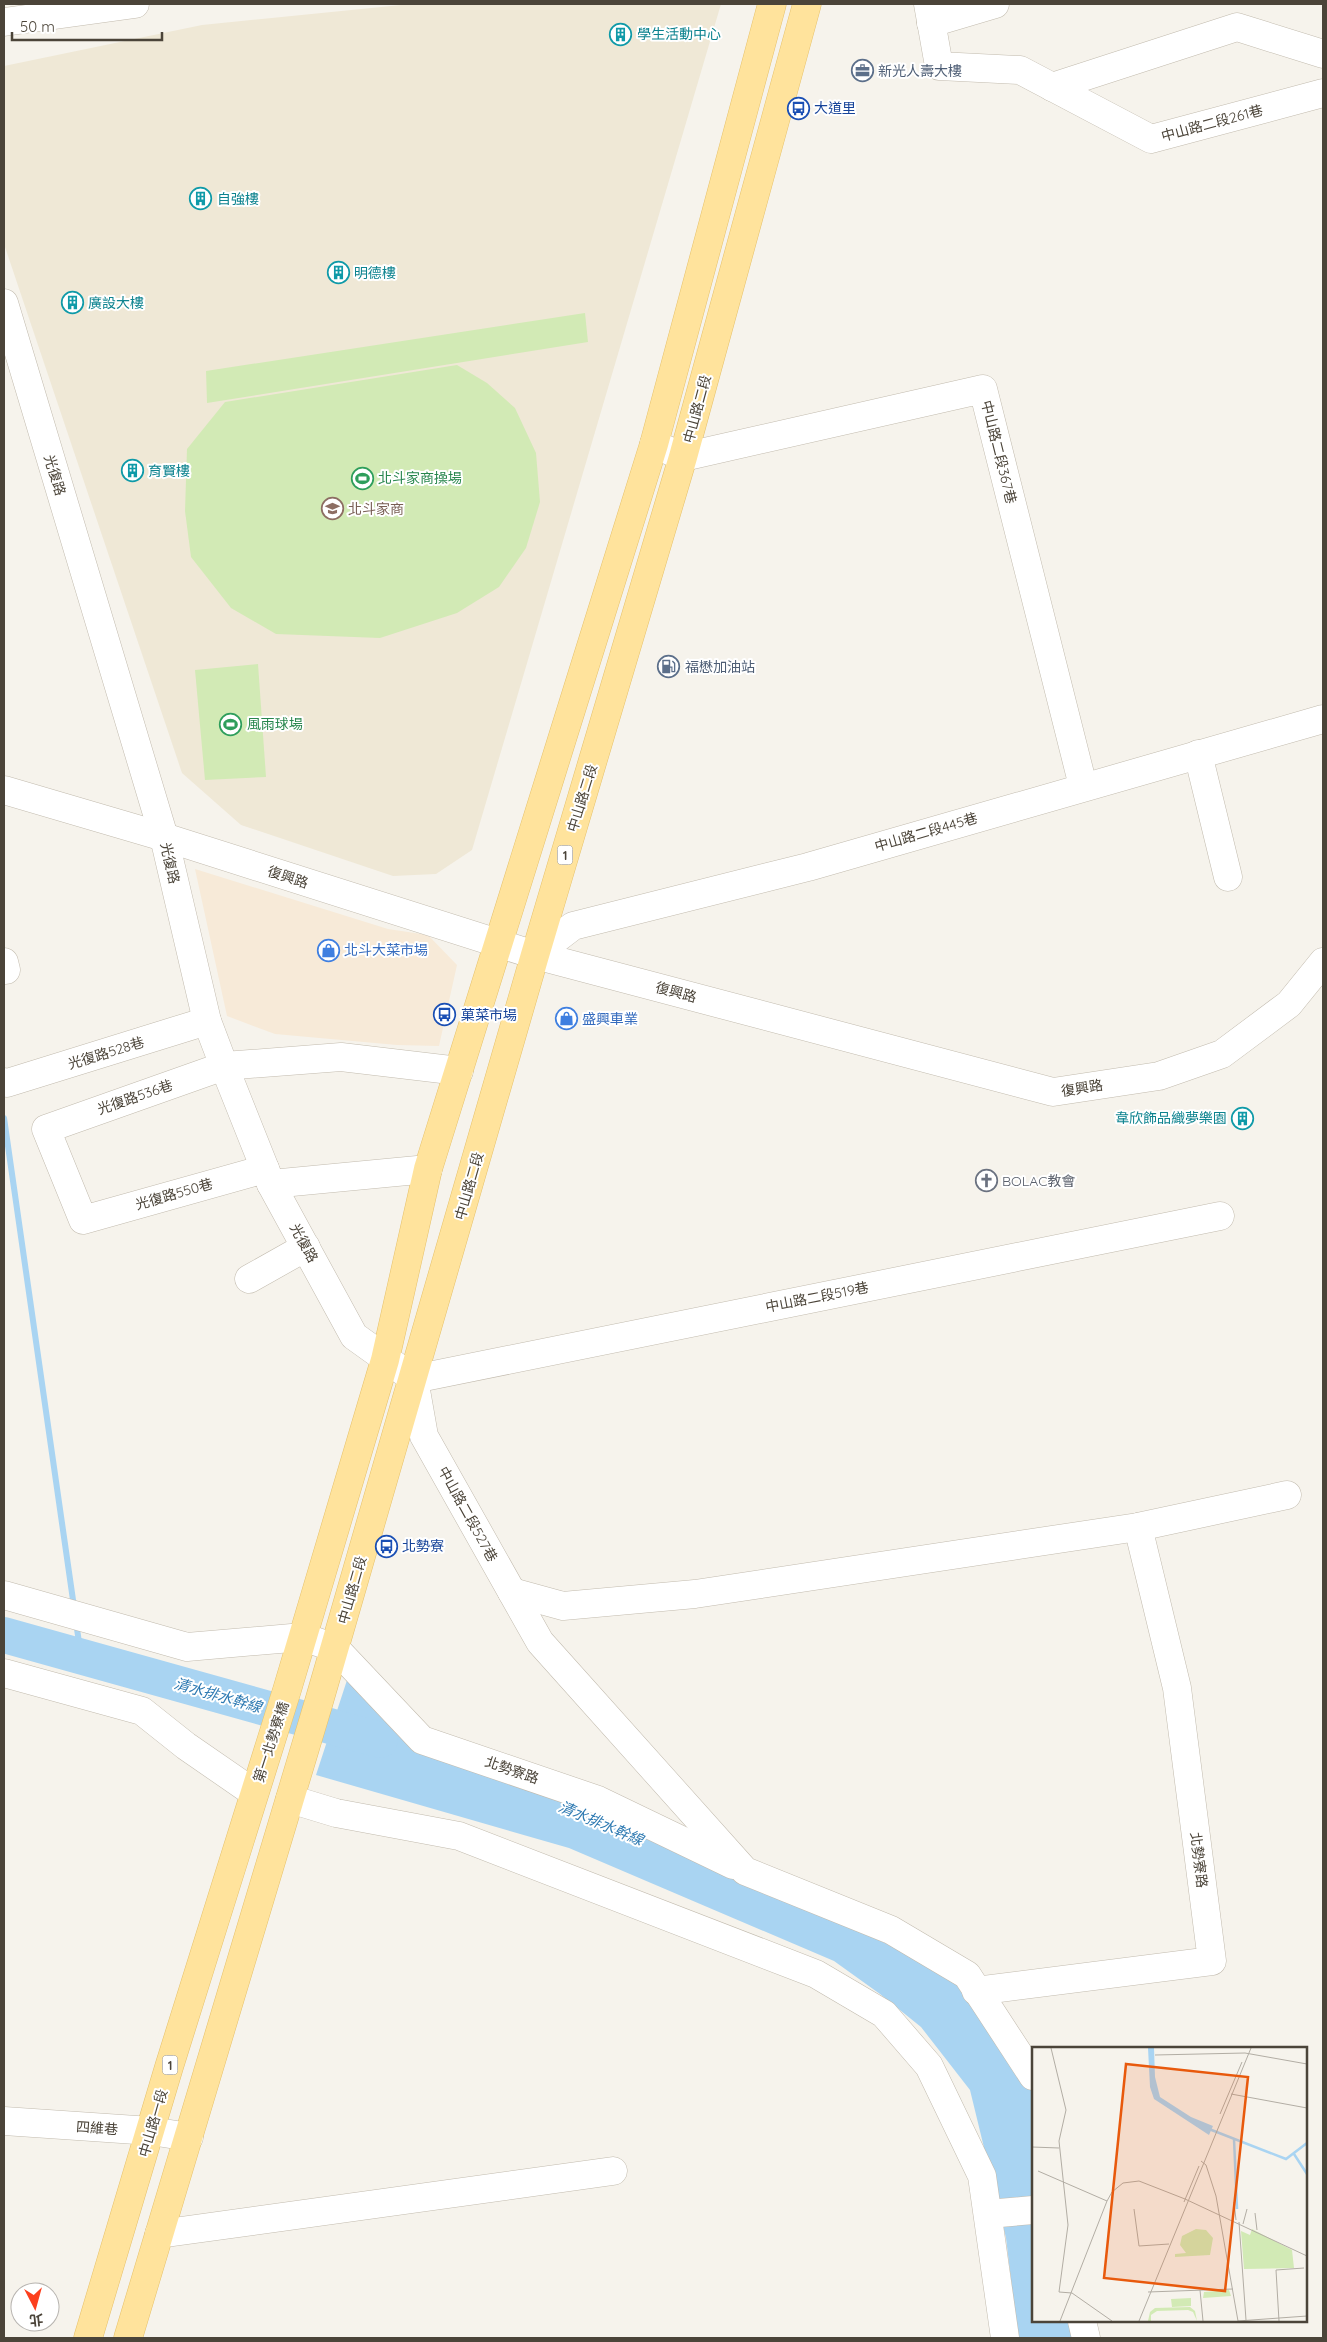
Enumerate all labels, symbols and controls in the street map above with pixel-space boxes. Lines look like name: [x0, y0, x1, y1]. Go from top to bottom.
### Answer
scale bar: [12, 10, 162, 42]
text: 50 m: [20, 17, 55, 36]
building icon: 學生活動中心: [609, 22, 633, 46]
place label: 學生活動中心: [637, 25, 721, 43]
office icon: 新光人壽大樓: [850, 59, 874, 83]
place label: 新光人壽大樓: [878, 62, 962, 80]
bus stop icon: 大道里: [786, 96, 810, 120]
place label: 大道里: [814, 99, 856, 117]
street label: 中山路二段261巷: [1159, 101, 1265, 145]
building icon: 自強樓: [189, 187, 213, 211]
place label: 自強樓: [217, 190, 259, 208]
building icon: 明德樓: [326, 261, 350, 285]
place label: 明德樓: [354, 264, 396, 282]
building icon: 廣設大樓: [60, 291, 84, 315]
place label: 廣設大樓: [88, 294, 144, 312]
street label: 中山路二段: [679, 373, 715, 445]
street label: 中山路二段367巷: [977, 398, 1021, 506]
street label: 光復路: [40, 452, 70, 498]
building icon: 育賢樓: [120, 459, 144, 483]
place label: 育賢樓: [148, 462, 190, 480]
sports icon: 北斗家商操場: [350, 466, 374, 490]
place label: 北斗家商操場: [378, 469, 462, 487]
school or university icon: 北斗家商: [320, 497, 344, 521]
place label: 北斗家商: [348, 500, 404, 518]
fuel station icon: 福懋加油站: [657, 655, 681, 679]
place label: 福懋加油站: [685, 658, 755, 676]
sports icon: 風雨球場: [219, 712, 243, 736]
place label: 風雨球場: [247, 715, 303, 733]
street label: 中山路二段: [563, 762, 601, 834]
street label: 中山路二段445巷: [872, 809, 980, 855]
street label: 光復路: [157, 841, 183, 885]
road number: 1: [558, 846, 572, 864]
street label: 復興路: [265, 862, 311, 892]
shop icon: 北斗大菜市場: [316, 938, 340, 962]
place label: 北斗大菜市場: [344, 941, 428, 959]
street label: 復興路: [653, 978, 699, 1006]
bus stop icon: 菓菜市場: [433, 1003, 457, 1027]
place label: 菓菜市場: [461, 1006, 517, 1024]
shop icon: 盛興車業: [554, 1007, 578, 1031]
place label: 盛興車業: [582, 1010, 638, 1028]
street label: 光復路528巷: [66, 1033, 146, 1073]
street label: 光復路536巷: [95, 1076, 175, 1118]
street label: 復興路: [1060, 1076, 1104, 1100]
building icon: 韋欣飾品織夢樂園: [1231, 1106, 1255, 1130]
place label: 韋欣飾品織夢樂園: [1115, 1109, 1227, 1127]
street label: 中山路二段: [451, 1150, 487, 1222]
church icon: BOLAC教會: [974, 1169, 998, 1193]
place label: BOLAC教會: [1002, 1172, 1075, 1190]
street label: 光復路550巷: [133, 1174, 215, 1214]
street label: 光復路: [286, 1220, 322, 1266]
street label: 中山路二段519巷: [764, 1278, 870, 1316]
street label: 中山路二段527巷: [434, 1463, 502, 1565]
bus stop icon: 北勢寮: [374, 1534, 398, 1558]
place label: 北勢寮: [402, 1537, 444, 1555]
street label: 中山路二段: [334, 1554, 370, 1626]
water label: 清水排水幹線: [172, 1673, 266, 1717]
street label: 第一北勢寮橋: [249, 1699, 293, 1785]
street label: 北勢寮路: [483, 1752, 541, 1788]
water label: 清水排水幹線: [556, 1797, 648, 1850]
street label: 北勢寮路: [1187, 1831, 1211, 1889]
inset map: [1032, 2047, 1307, 2322]
road number: 1: [162, 2056, 178, 2074]
street label: 中山路一段: [135, 2087, 171, 2159]
street label: 四維巷: [75, 2118, 119, 2138]
north arrow: [10, 2282, 60, 2332]
text: 北: [28, 2310, 44, 2330]

